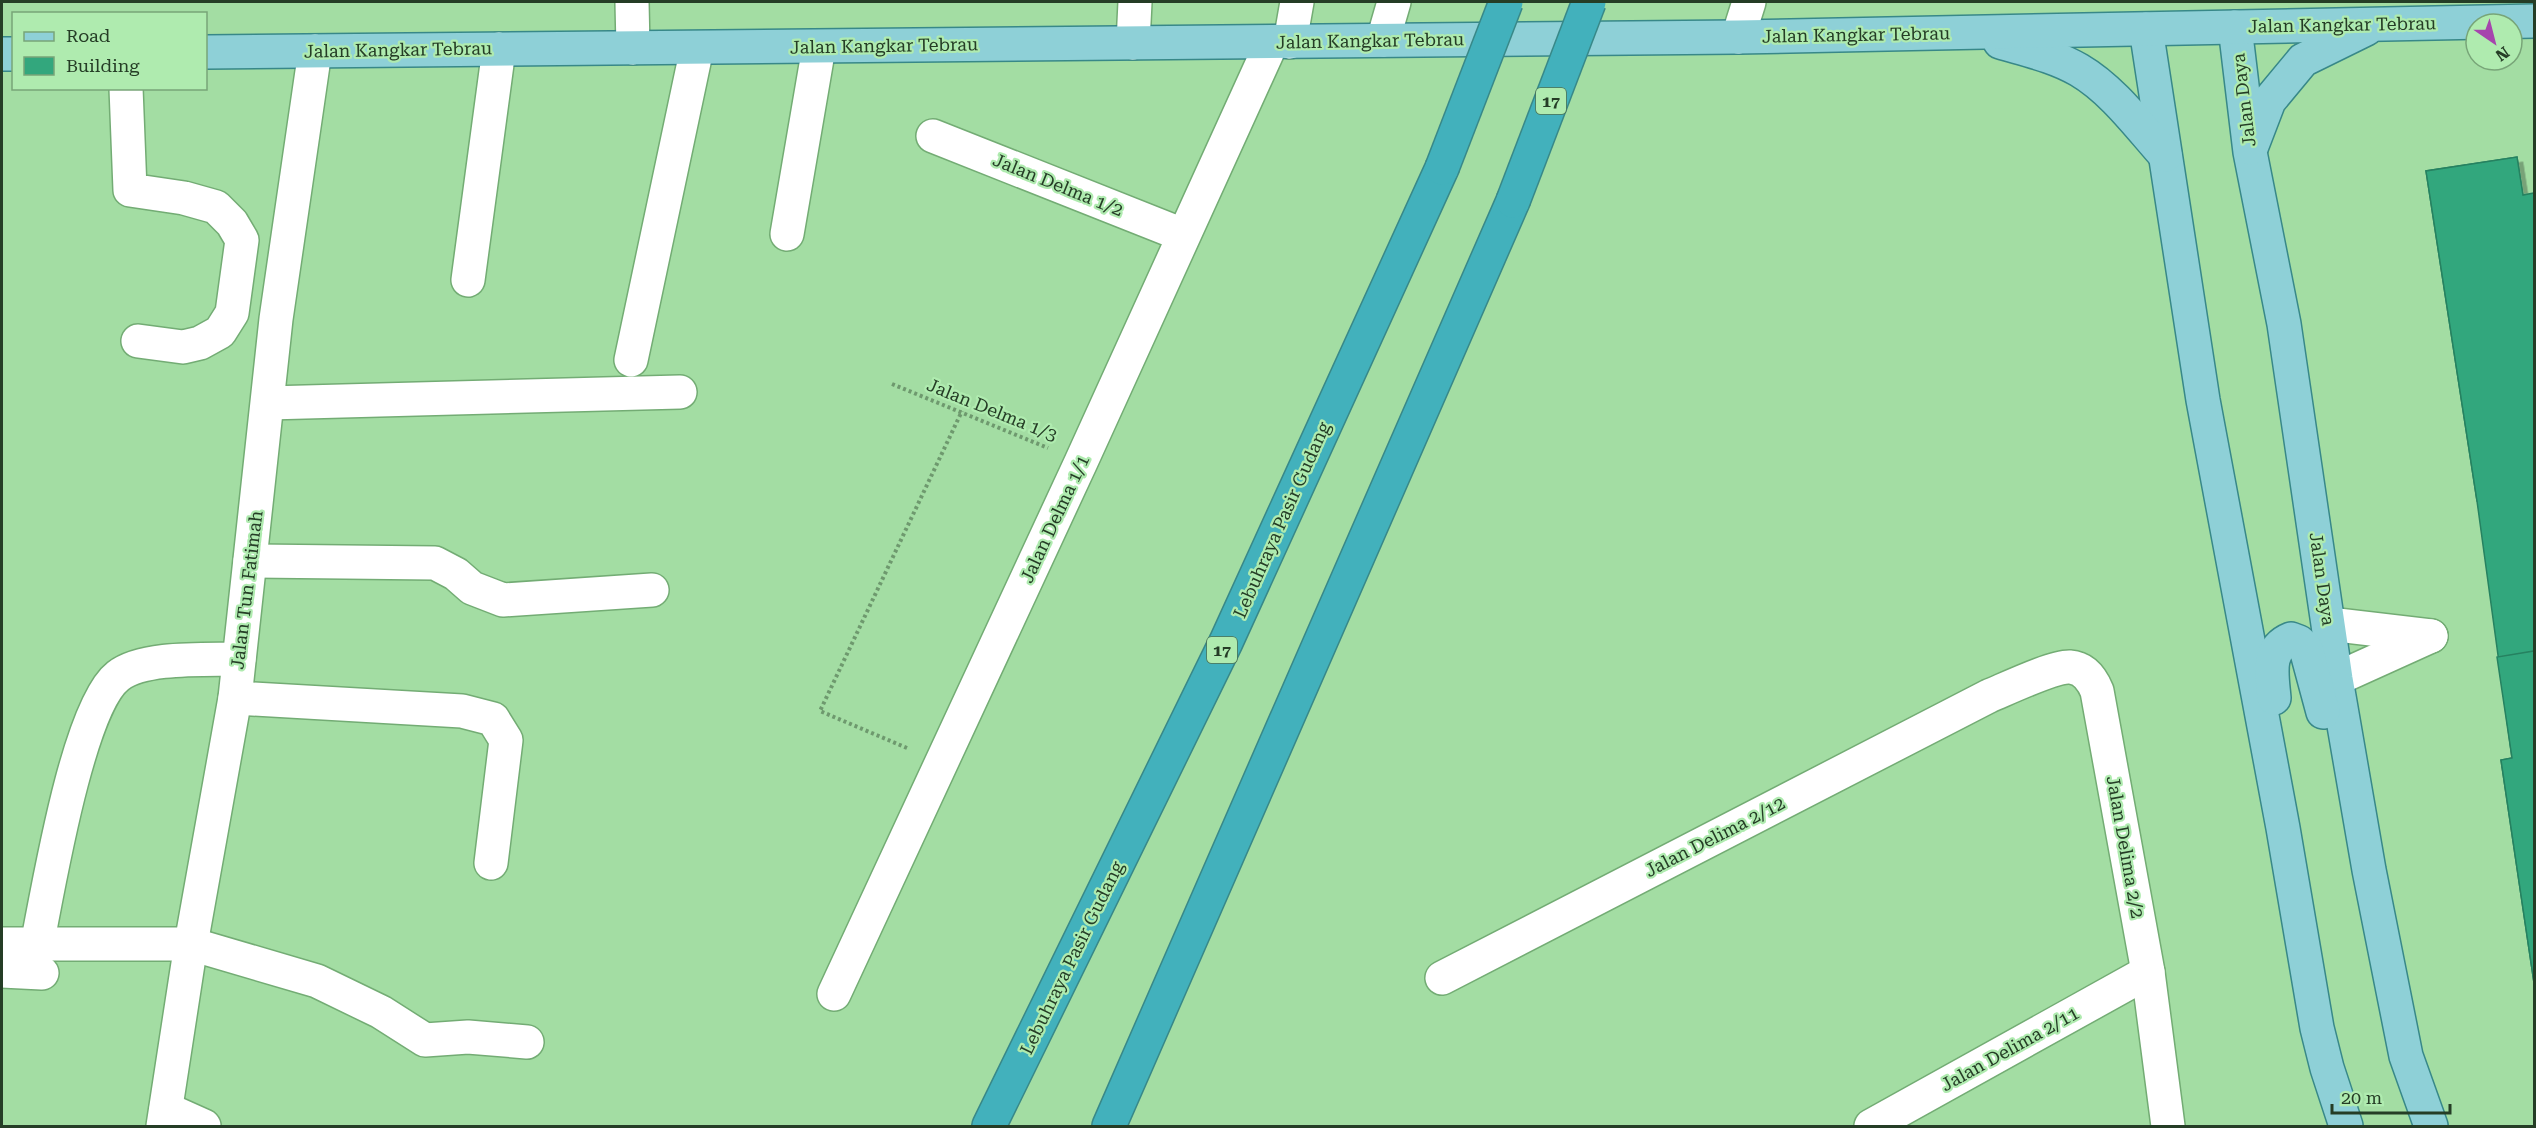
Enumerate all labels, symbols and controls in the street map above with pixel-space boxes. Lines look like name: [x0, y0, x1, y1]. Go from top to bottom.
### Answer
legend: [12, 12, 207, 90]
street label: Jalan Kangkar Tebrau: [2248, 12, 2436, 37]
north arrow: [2464, 12, 2524, 72]
street label: Jalan Kangkar Tebrau: [1762, 22, 1950, 47]
text: Road: [66, 25, 111, 46]
street label: Jalan Kangkar Tebrau: [1276, 28, 1464, 53]
street label: Jalan Kangkar Tebrau: [790, 33, 978, 58]
street label: Jalan Kangkar Tebrau: [304, 37, 492, 62]
text: N: [2492, 43, 2513, 65]
street label: Jalan Daya: [2227, 52, 2260, 148]
text: Building: [66, 55, 140, 76]
road number: 17: [1536, 88, 1566, 114]
street label: Jalan Delma 1/2: [990, 149, 1126, 220]
street label: Jalan Delma 1/3: [924, 374, 1060, 445]
street label: Lebuhraya Pasir Gudang: [1229, 418, 1335, 621]
street label: Jalan Delma 1/1: [1016, 452, 1093, 586]
street label: Jalan Tun Fatimah: [226, 509, 267, 671]
street label: Jalan Daya: [2306, 531, 2339, 627]
road number: 17: [1207, 637, 1237, 663]
street label: Jalan Delima 2/2: [2103, 774, 2148, 920]
street label: Jalan Delima 2/12: [1641, 792, 1788, 881]
street label: Lebuhraya Pasir Gudang: [1016, 857, 1128, 1058]
street label: Jalan Delima 2/11: [1937, 1002, 2082, 1095]
scale bar: [2332, 1077, 2450, 1115]
text: 20 m: [2341, 1087, 2382, 1108]

